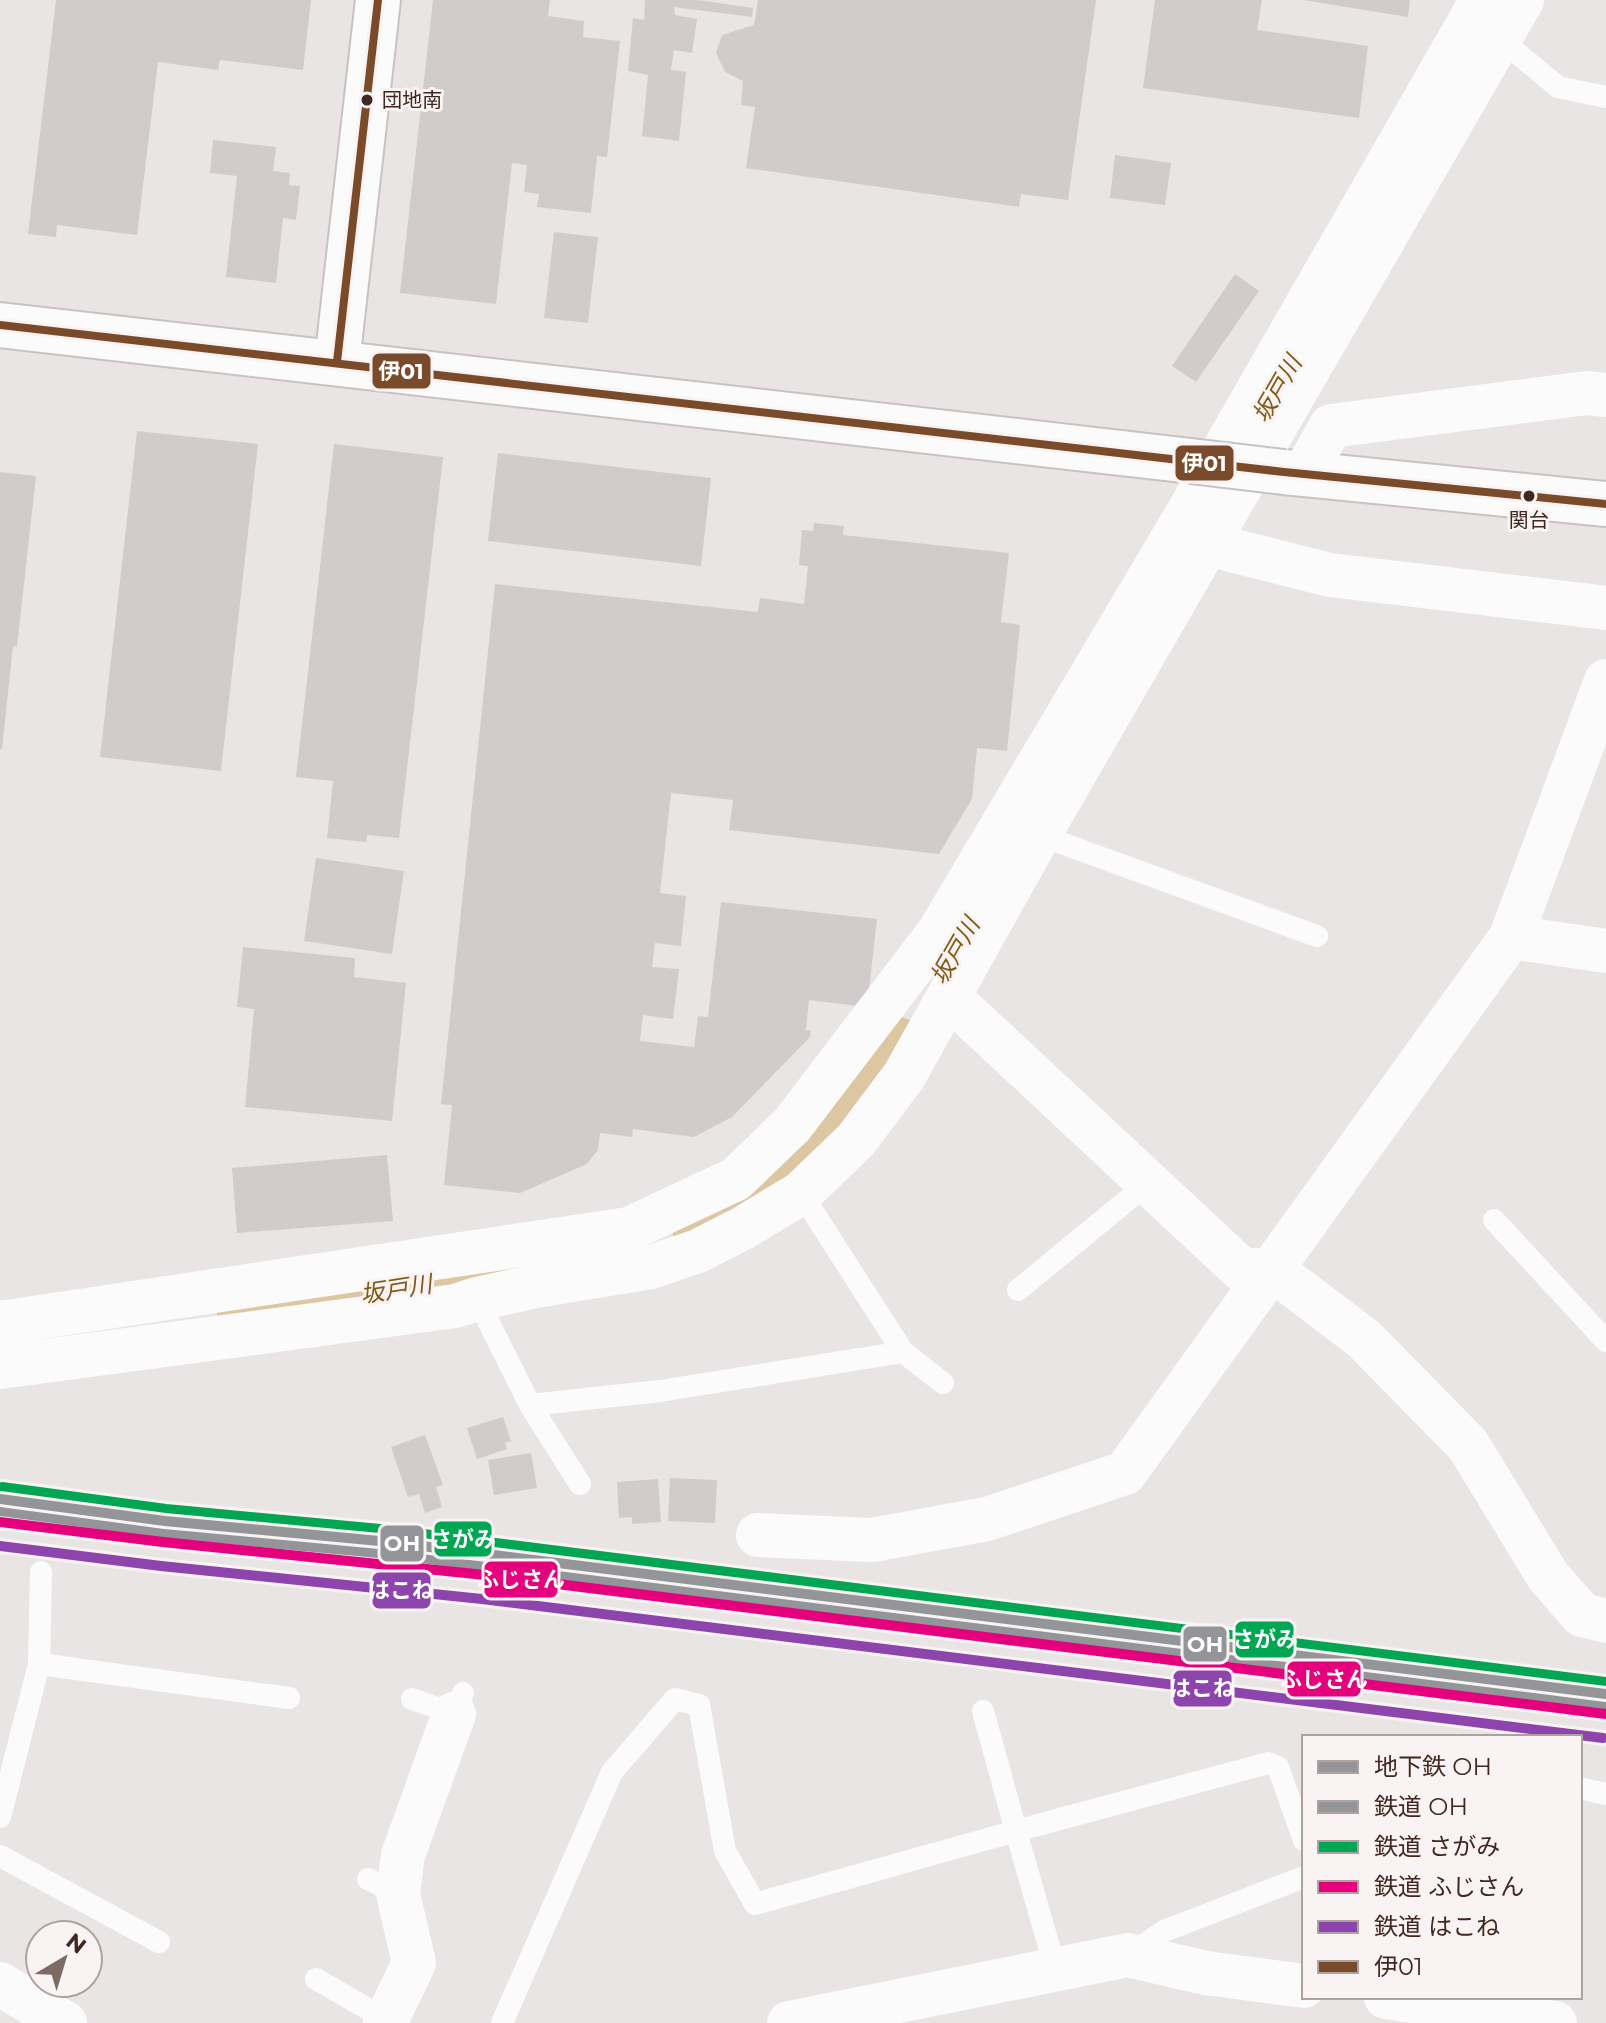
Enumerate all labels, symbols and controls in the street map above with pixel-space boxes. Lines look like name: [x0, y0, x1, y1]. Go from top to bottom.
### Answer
place label: 団地南: [382, 88, 442, 112]
marker: 団地南: [359, 92, 375, 108]
water label: 坂戸川: [1246, 348, 1309, 427]
line badge: 伊01: [371, 352, 432, 390]
text: 伊01: [378, 358, 424, 385]
line badge: 伊01: [1174, 444, 1235, 482]
text: 伊01: [1181, 450, 1227, 477]
marker: 関台: [1521, 488, 1537, 504]
place label: 関台: [1509, 508, 1549, 532]
water label: 坂戸川: [924, 910, 987, 989]
water label: 坂戸川: [358, 1269, 437, 1309]
line badge: さがみ: [433, 1520, 493, 1558]
line badge: OH: [379, 1524, 425, 1563]
text: さがみ: [430, 1526, 496, 1553]
text: OH: [384, 1530, 420, 1557]
line badge: ふじさん: [483, 1560, 559, 1599]
text: ふじさん: [477, 1566, 565, 1593]
line badge: はこね: [371, 1571, 432, 1610]
text: はこね: [368, 1577, 434, 1604]
line badge: さがみ: [1234, 1620, 1295, 1659]
line badge: OH: [1182, 1625, 1228, 1663]
text: さがみ: [1232, 1626, 1298, 1653]
text: OH: [1187, 1631, 1223, 1658]
line badge: ふじさん: [1286, 1660, 1362, 1698]
text: ふじさん: [1280, 1666, 1368, 1693]
line badge: はこね: [1172, 1669, 1233, 1708]
text: はこね: [1169, 1675, 1235, 1702]
legend: [1302, 1735, 1582, 1999]
text: 地下鉄 OH: [1374, 1752, 1492, 1781]
text: 鉄道 OH: [1374, 1792, 1468, 1821]
text: 鉄道 さがみ: [1374, 1832, 1500, 1861]
text: 鉄道 ふじさん: [1374, 1872, 1524, 1901]
text: 鉄道 はこね: [1374, 1912, 1500, 1941]
north arrow: [24, 1919, 104, 1999]
text: N: [61, 1928, 91, 1960]
text: 伊01: [1374, 1952, 1423, 1981]

